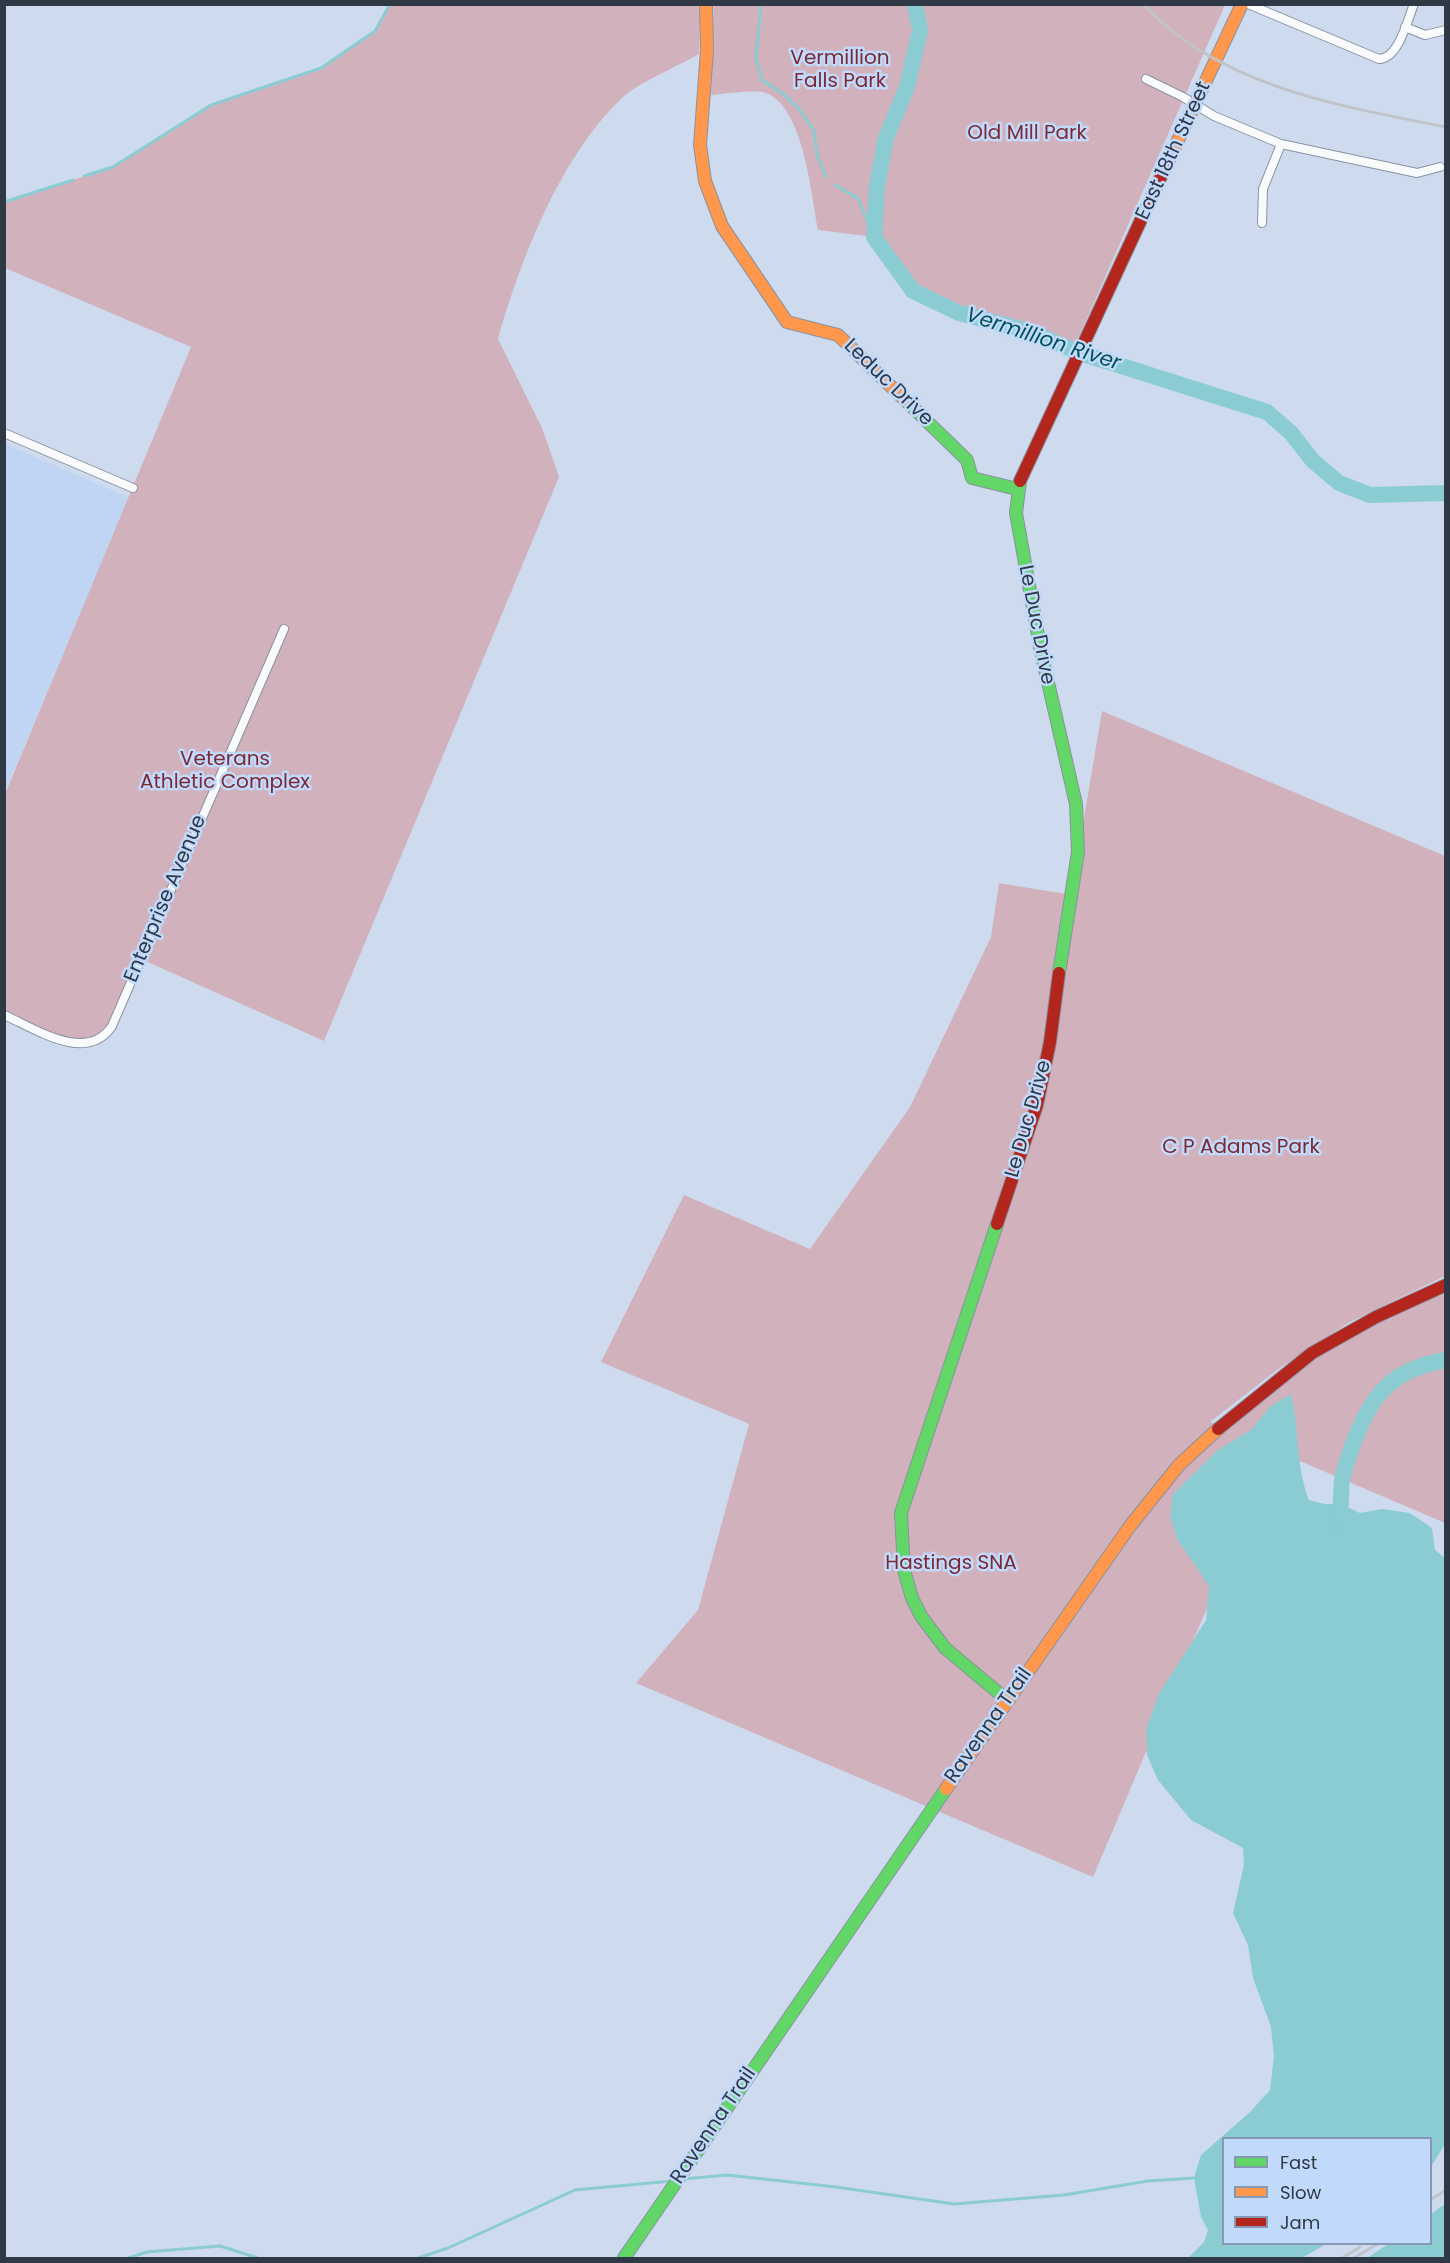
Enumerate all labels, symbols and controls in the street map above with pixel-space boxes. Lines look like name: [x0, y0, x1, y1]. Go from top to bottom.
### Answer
park label: Vermillion Falls Park: [790, 47, 890, 94]
street label: East 18th Street: [1131, 78, 1217, 224]
park label: Old Mill Park: [967, 122, 1087, 146]
water label: Vermillion River: [963, 303, 1123, 377]
street label: Leduc Drive: [838, 334, 938, 432]
street label: Le Duc Drive: [1013, 563, 1059, 687]
park label: Veterans Athletic Complex: [140, 748, 310, 795]
street label: Enterprise Avenue: [120, 812, 212, 986]
street label: Le Duc Drive: [1001, 1058, 1057, 1180]
park label: C P Adams Park: [1162, 1136, 1320, 1160]
park label: Hastings SNA: [885, 1552, 1017, 1576]
street label: Ravenna Trail: [940, 1664, 1038, 1788]
street label: Ravenna Trail: [666, 2063, 762, 2189]
legend: [1222, 2137, 1432, 2245]
text: Fast: [1280, 2150, 1317, 2175]
text: Slow: [1280, 2180, 1321, 2205]
text: Jam: [1280, 2210, 1320, 2235]

